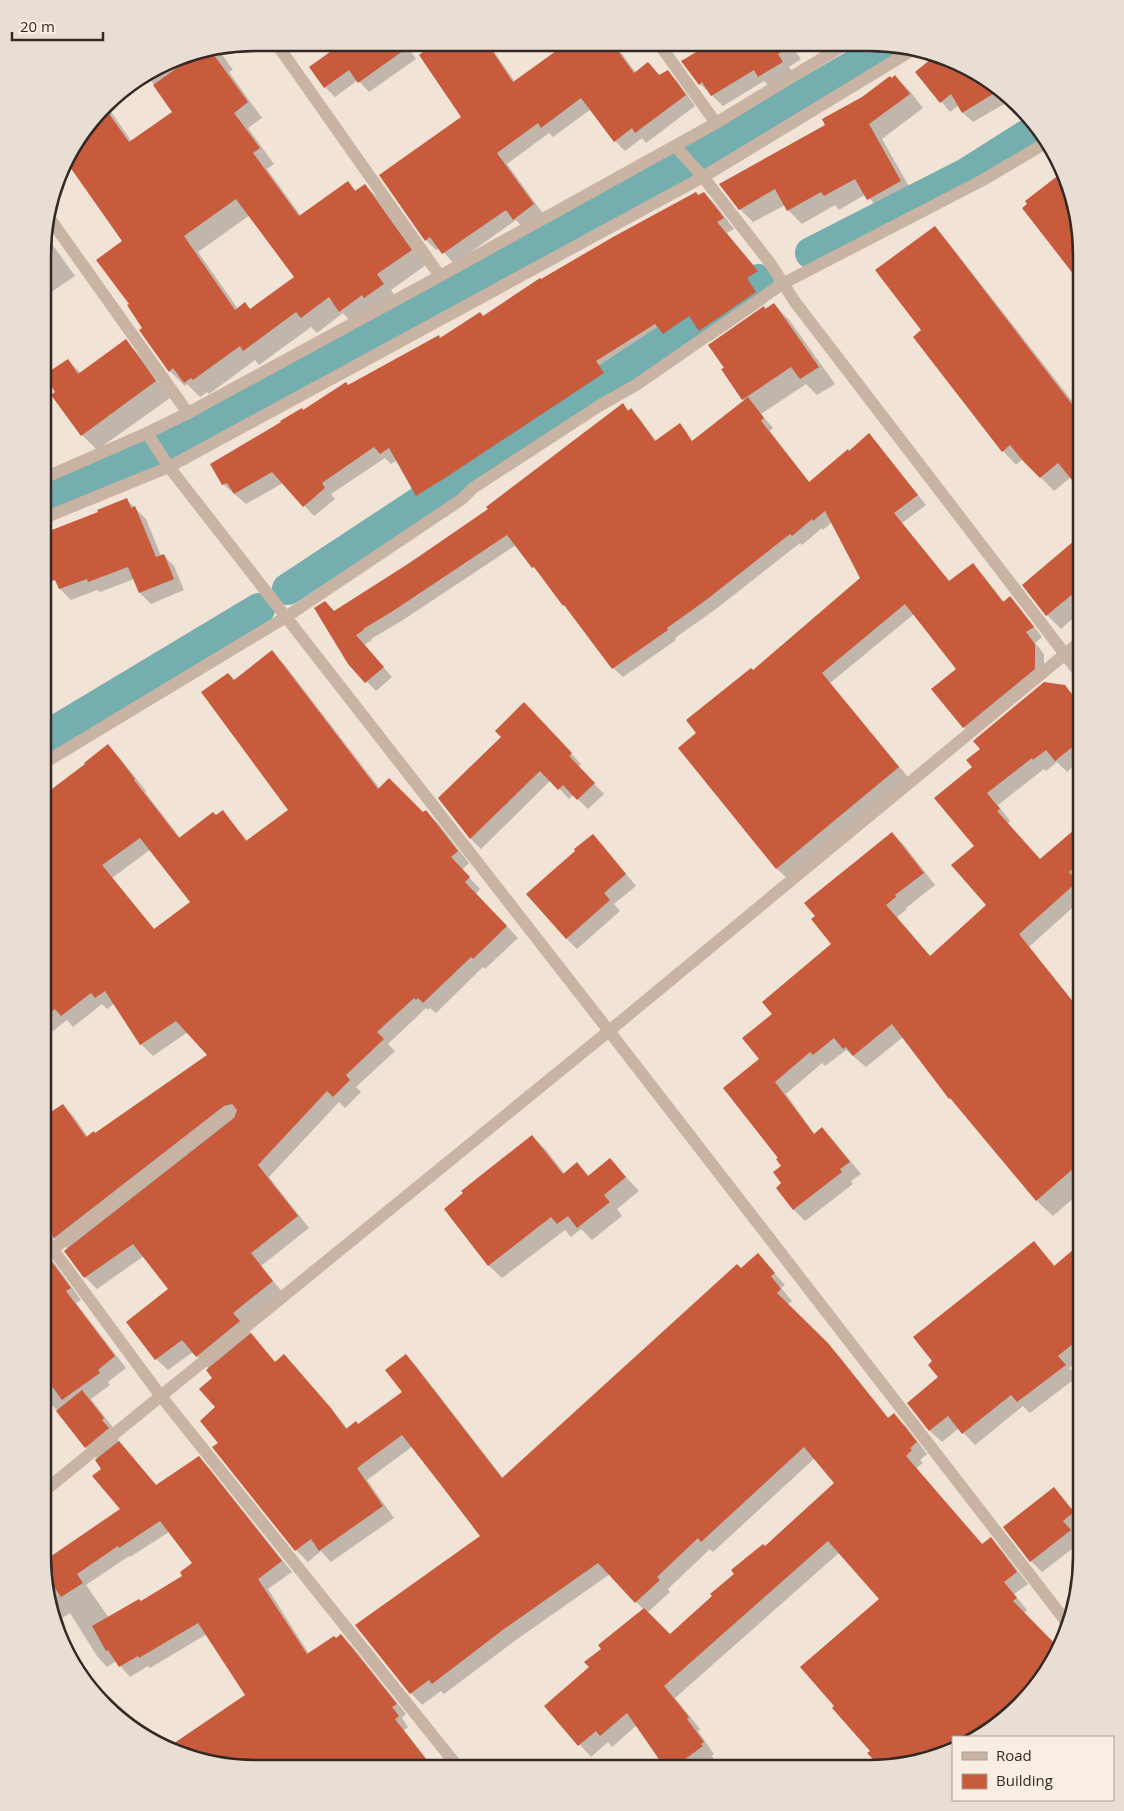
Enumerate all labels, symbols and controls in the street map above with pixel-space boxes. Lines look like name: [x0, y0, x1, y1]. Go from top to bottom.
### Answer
scale bar: [12, 10, 104, 42]
text: 20 m: [20, 16, 55, 36]
legend: [952, 1736, 1114, 1801]
text: Road: [996, 1745, 1032, 1765]
text: Building: [996, 1770, 1053, 1790]

